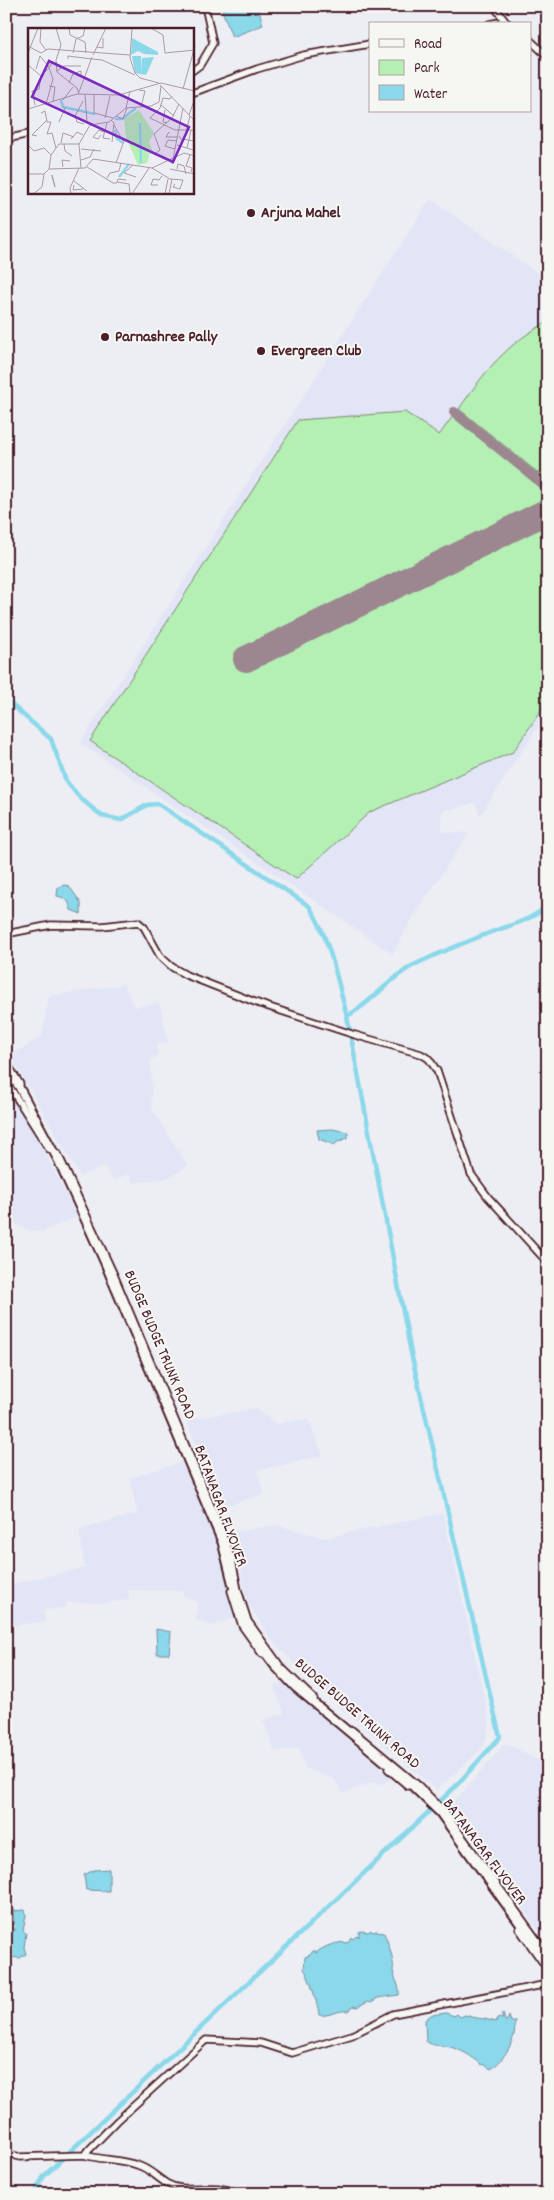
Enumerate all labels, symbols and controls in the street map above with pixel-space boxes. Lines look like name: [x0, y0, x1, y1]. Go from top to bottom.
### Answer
legend: [369, 22, 532, 112]
inset map: [28, 28, 194, 194]
text: Road: [414, 34, 442, 56]
text: Park: [414, 58, 440, 80]
text: Water: [414, 84, 448, 106]
place label: Arjuna Mahel: [261, 202, 341, 225]
marker: Arjuna Mahel: [245, 207, 257, 219]
place label: Parnashree Pally: [115, 326, 219, 349]
marker: Parnashree Pally: [99, 331, 111, 343]
place label: Evergreen Club: [271, 340, 362, 363]
marker: Evergreen Club: [255, 345, 267, 357]
street label: BUDGE BUDGE TRUNK ROAD: [117, 1267, 201, 1423]
street label: BATANAGAR FLYOVER: [187, 1442, 253, 1570]
street label: BUDGE BUDGE TRUNK ROAD: [289, 1653, 425, 1775]
street label: BATANAGAR FLYOVER: [436, 1794, 532, 1910]

